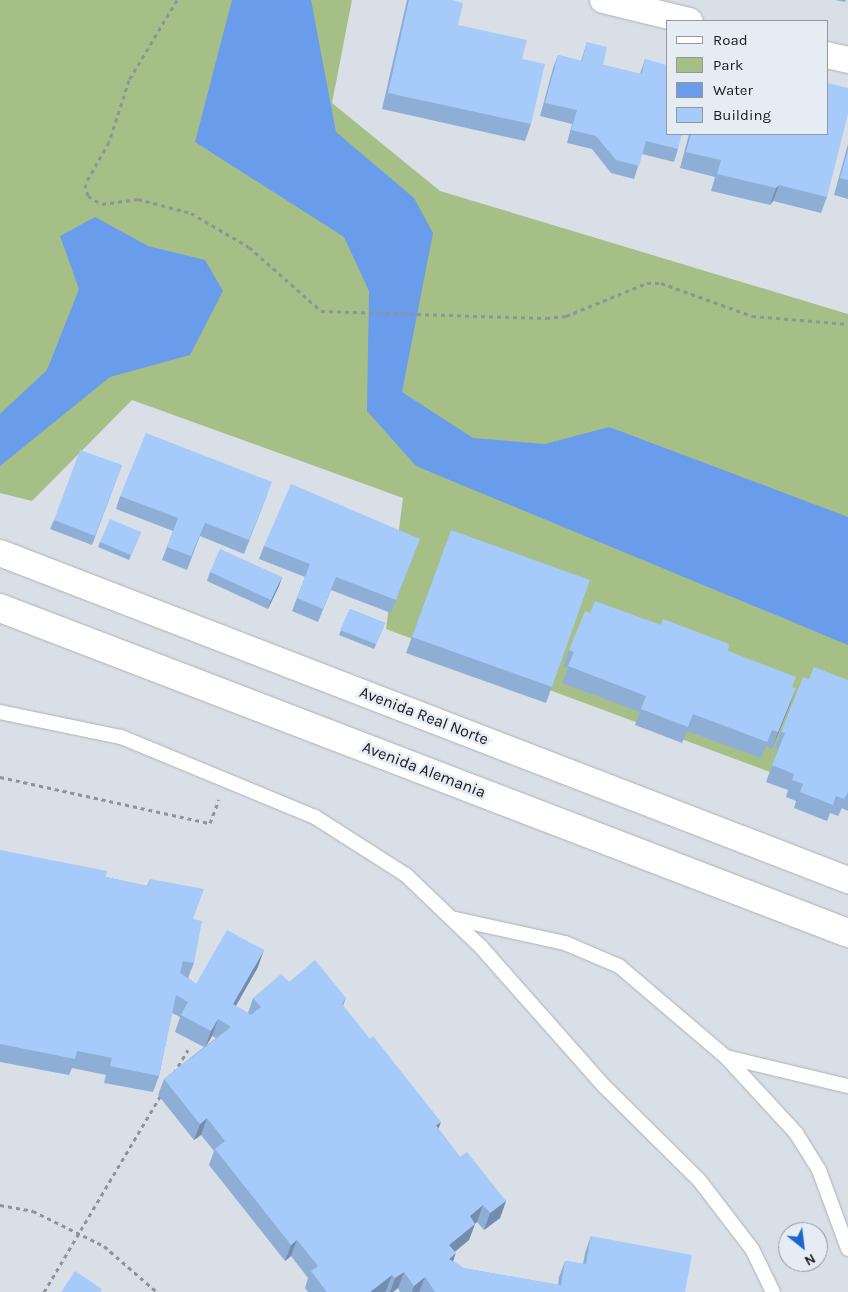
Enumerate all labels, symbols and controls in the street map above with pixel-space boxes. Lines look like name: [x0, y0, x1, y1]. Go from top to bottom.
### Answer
legend: [666, 20, 828, 135]
text: Road: [713, 31, 748, 49]
text: Park: [713, 56, 743, 74]
text: Water: [713, 81, 753, 99]
text: Building: [713, 106, 771, 124]
street label: Avenida Real Norte: [357, 683, 491, 749]
street label: Avenida Alemania: [360, 738, 488, 802]
north arrow: [778, 1222, 828, 1272]
text: N: [802, 1250, 819, 1270]

